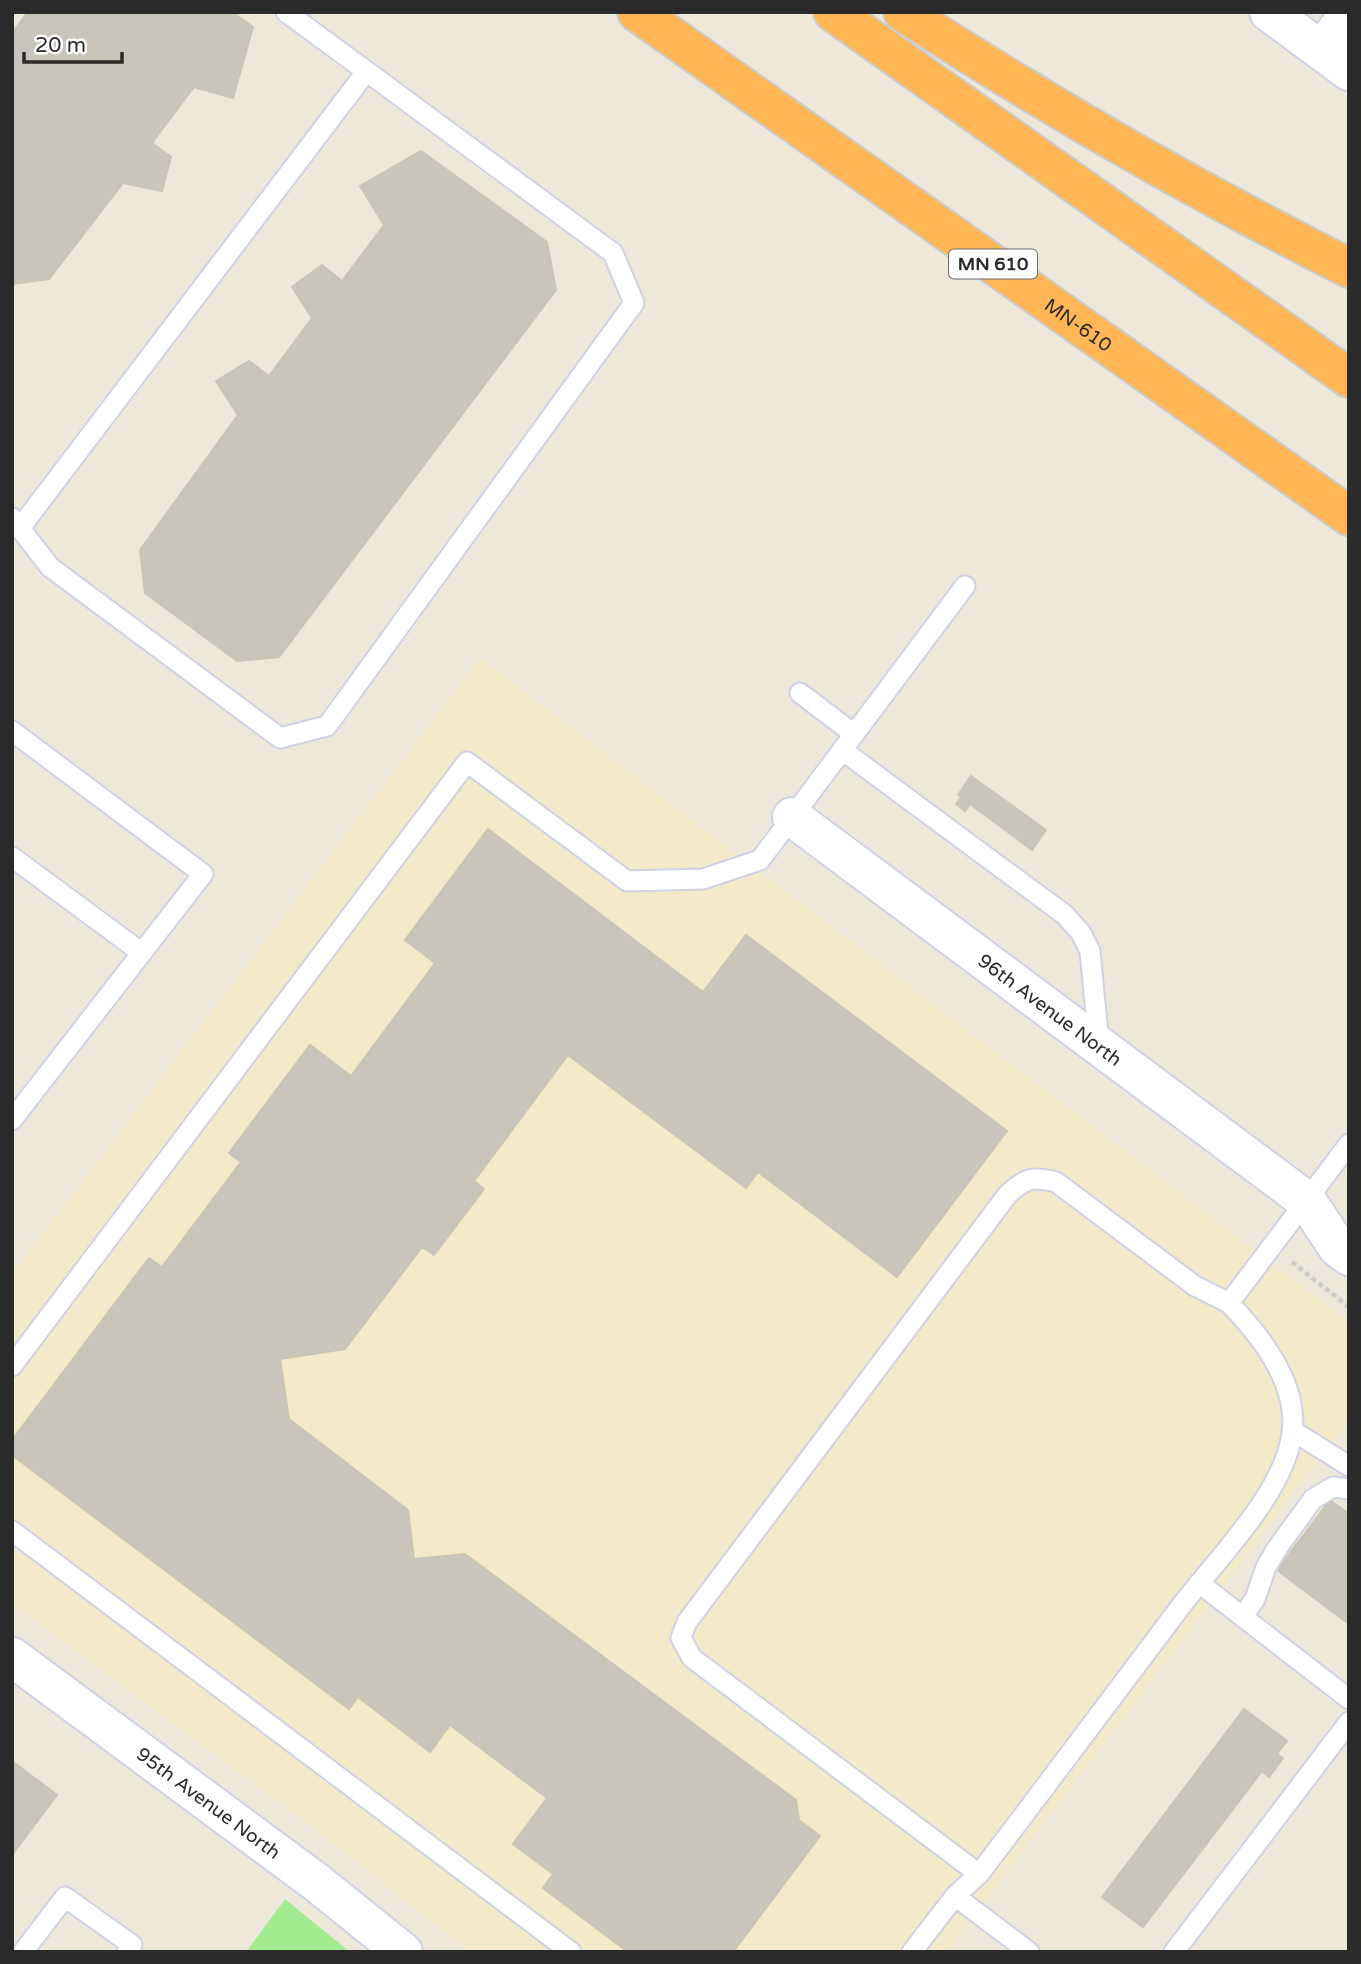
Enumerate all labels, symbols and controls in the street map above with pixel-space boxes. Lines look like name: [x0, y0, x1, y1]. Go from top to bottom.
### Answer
scale bar: [24, 21, 122, 65]
text: 20 m: [35, 33, 86, 58]
road number: MN 610: [949, 250, 1037, 278]
street label: MN-610: [1040, 294, 1116, 357]
street label: 96th Avenue North: [973, 950, 1126, 1071]
street label: 95th Avenue North: [132, 1743, 285, 1864]

